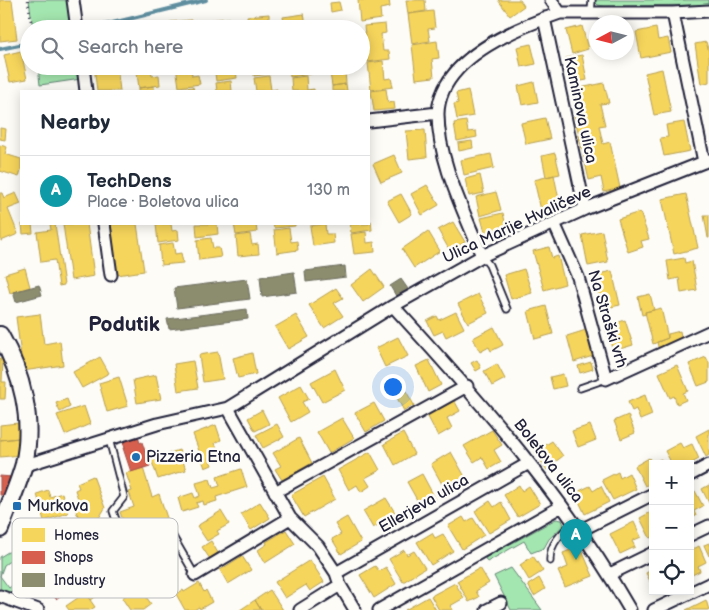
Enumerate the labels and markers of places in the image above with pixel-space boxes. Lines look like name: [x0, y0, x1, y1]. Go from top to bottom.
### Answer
place label: Pizzeria Etna: [146, 448, 241, 467]
marker: Pizzeria Etna: [130, 451, 142, 463]
place label: Murkova: [27, 497, 89, 516]
marker: Murkova: [11, 500, 23, 512]
pin: A: [560, 519, 592, 560]

